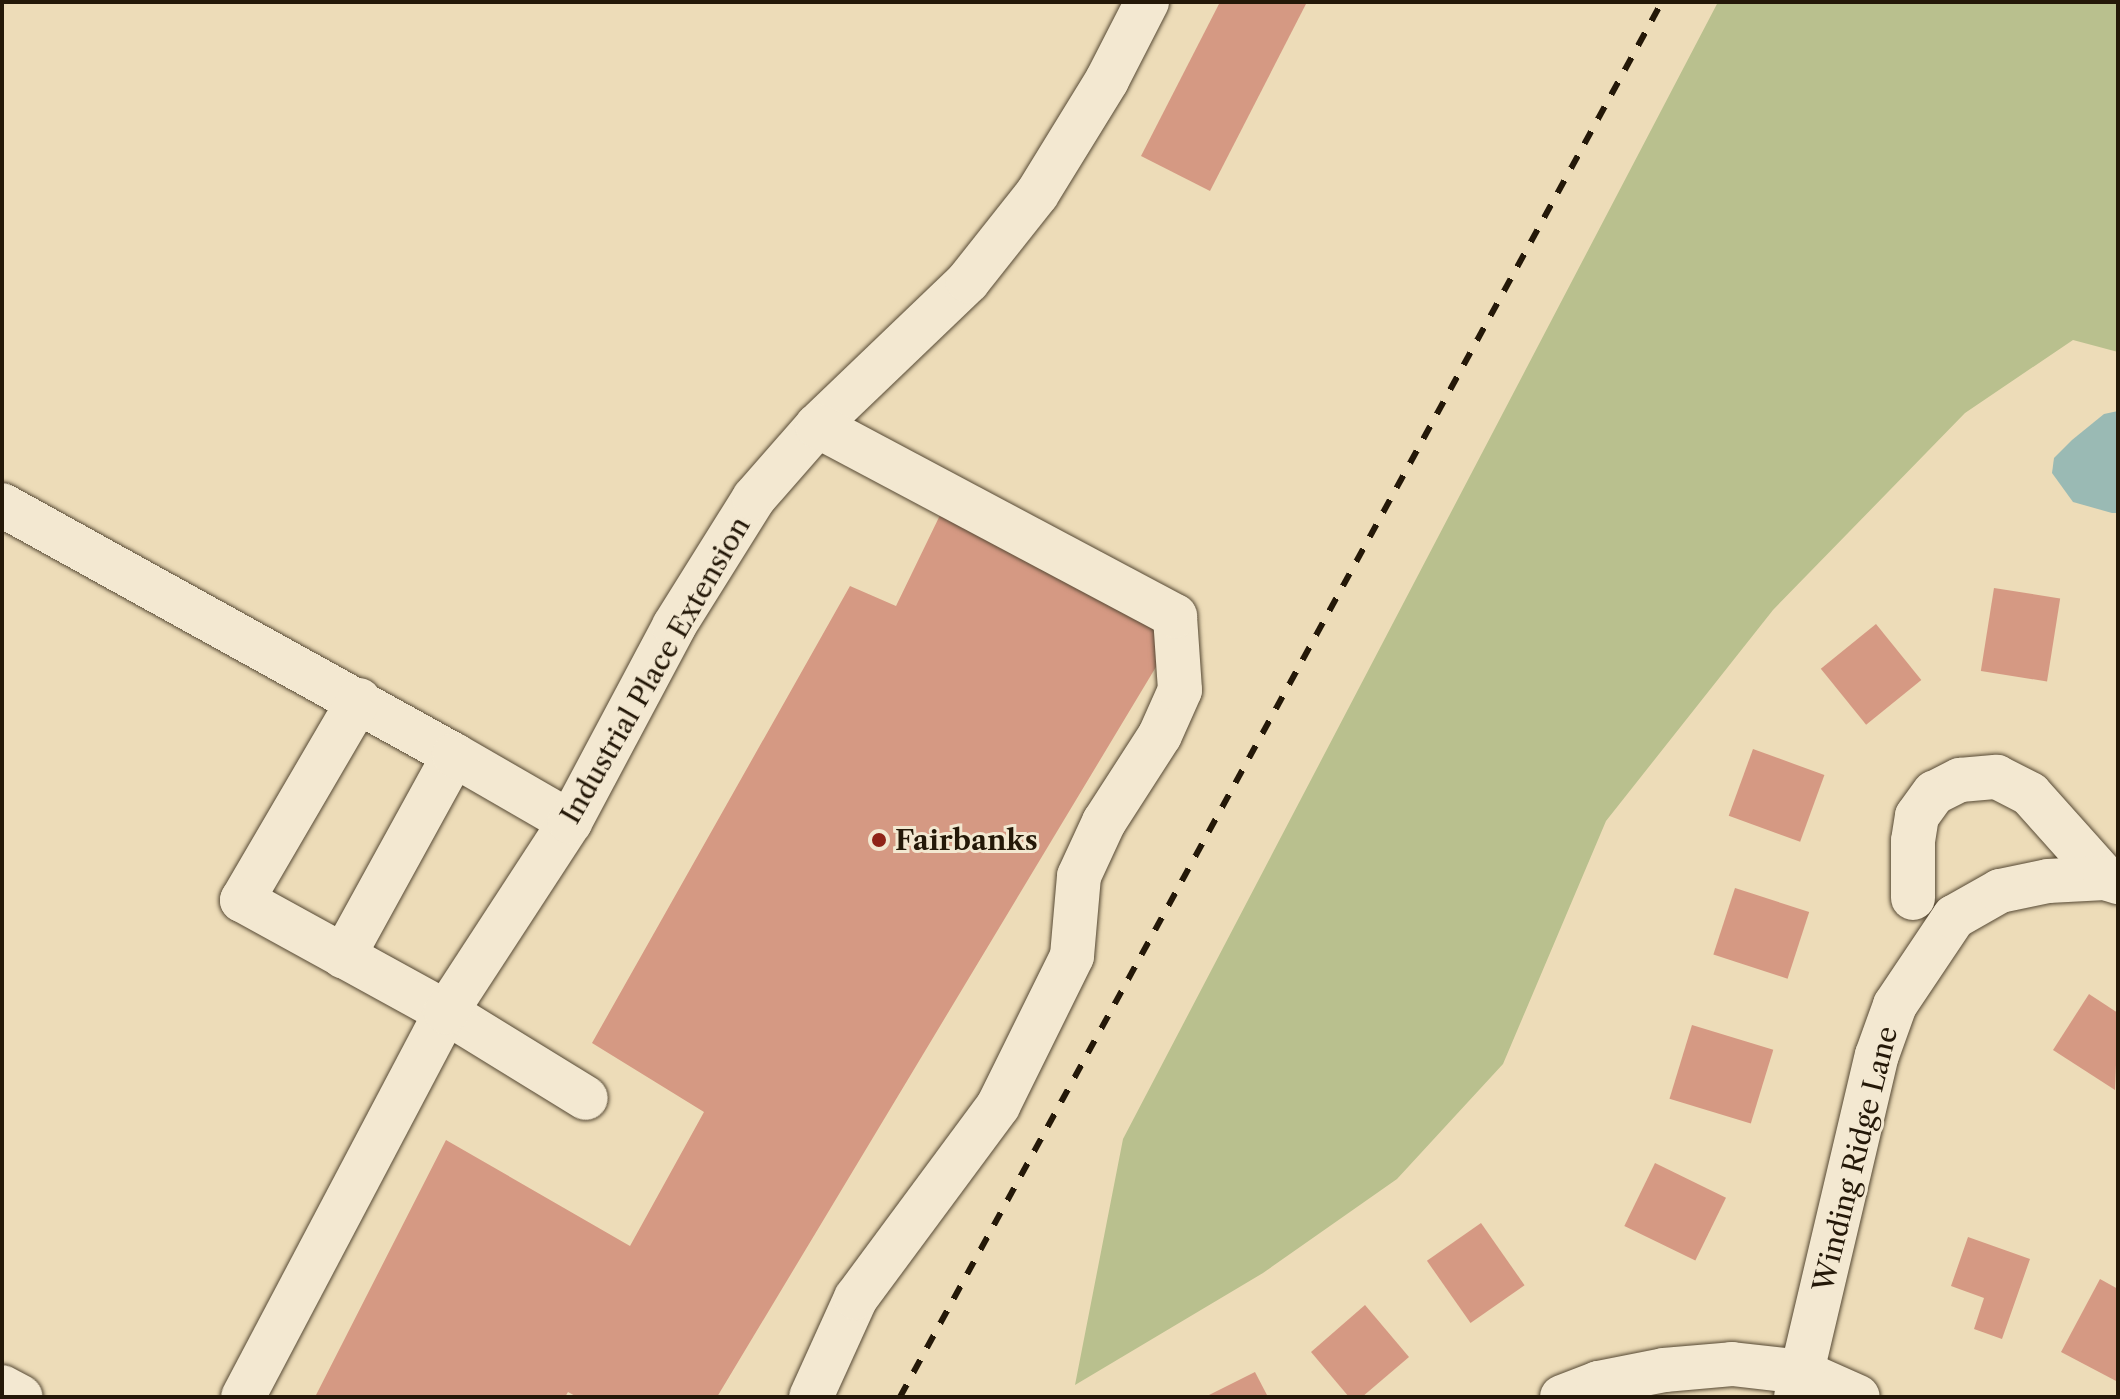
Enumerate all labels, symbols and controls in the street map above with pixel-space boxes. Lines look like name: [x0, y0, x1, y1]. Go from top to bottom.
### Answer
street label: Industrial Place Extension: [553, 511, 757, 829]
place label: Fairbanks: [895, 823, 1038, 857]
marker: Fairbanks: [870, 831, 888, 849]
street label: Winding Ridge Lane: [1806, 1023, 1904, 1295]

